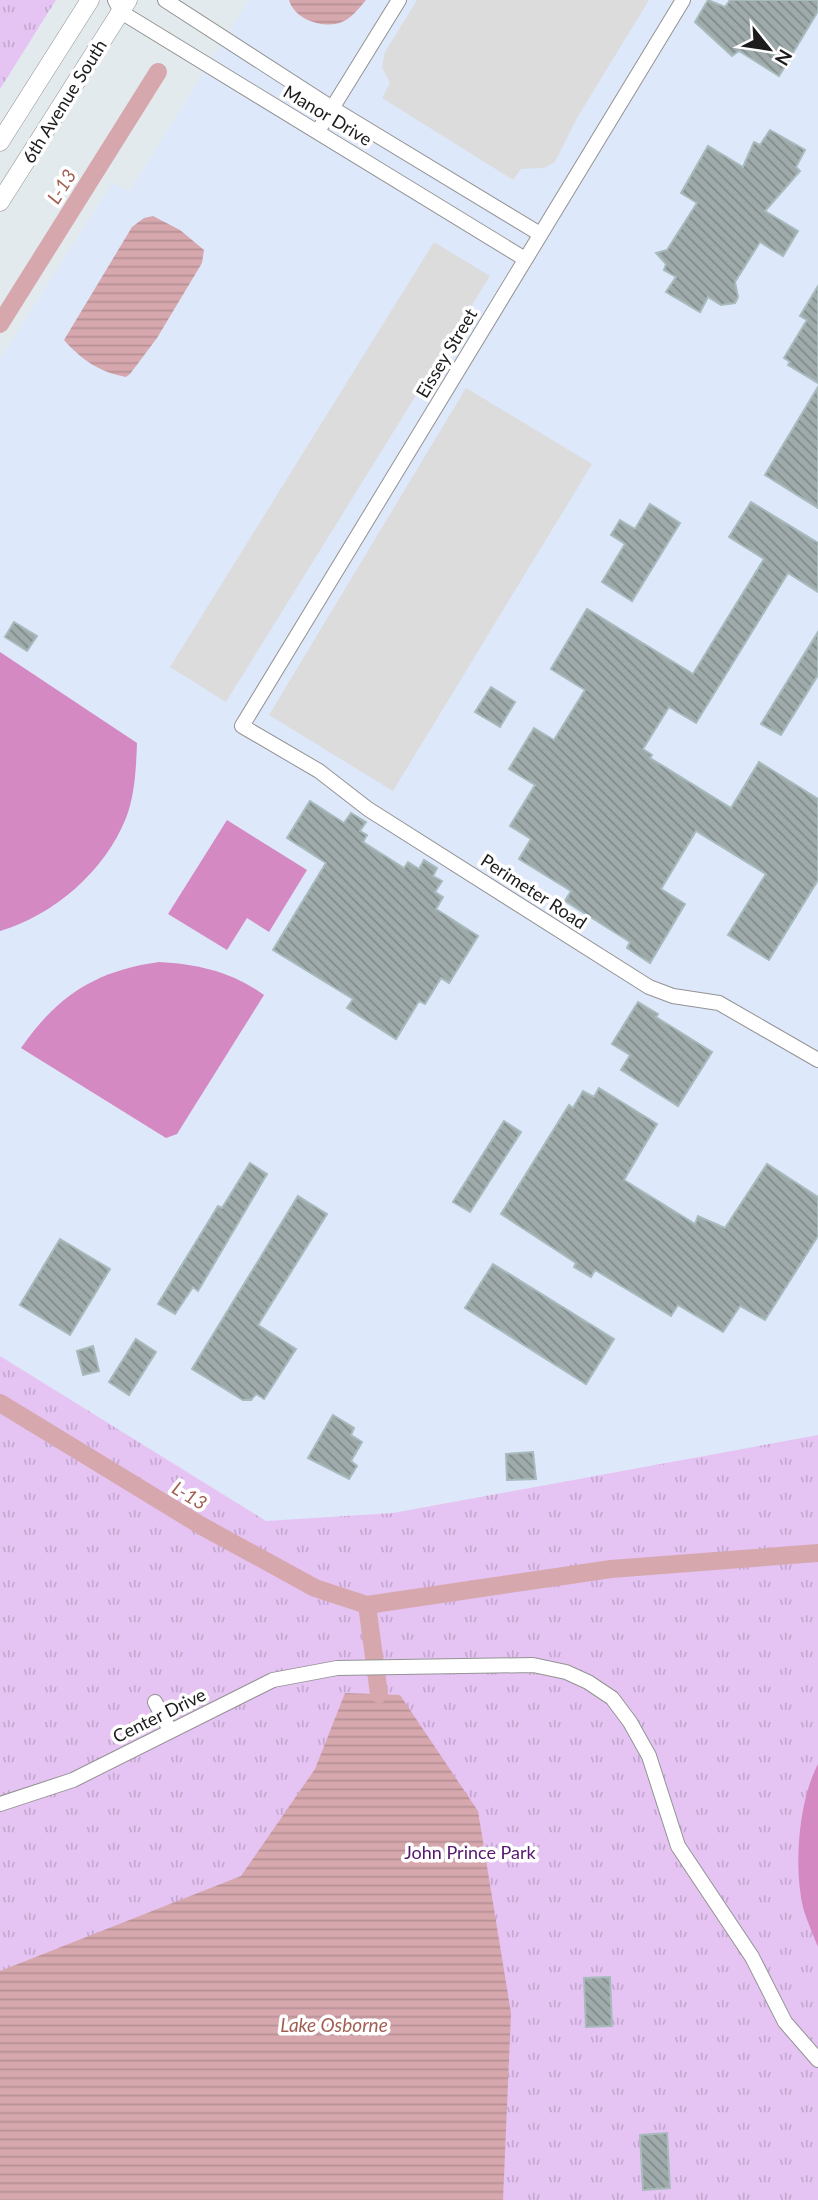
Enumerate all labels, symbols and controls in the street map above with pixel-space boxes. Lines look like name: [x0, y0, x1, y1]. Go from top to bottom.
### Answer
north arrow: [734, 14, 804, 84]
street label: 6th Avenue South: [17, 35, 111, 167]
text: N: [771, 46, 798, 70]
street label: Manor Drive: [280, 80, 376, 150]
water label: L-13: [42, 164, 80, 208]
street label: Eissey Street: [411, 304, 482, 402]
street label: Perimeter Road: [477, 849, 591, 933]
water label: L-13: [168, 1476, 212, 1514]
street label: Center Drive: [109, 1683, 209, 1747]
park label: John Prince Park: [404, 1841, 537, 1863]
water label: Lake Osborne: [280, 2013, 388, 2036]

